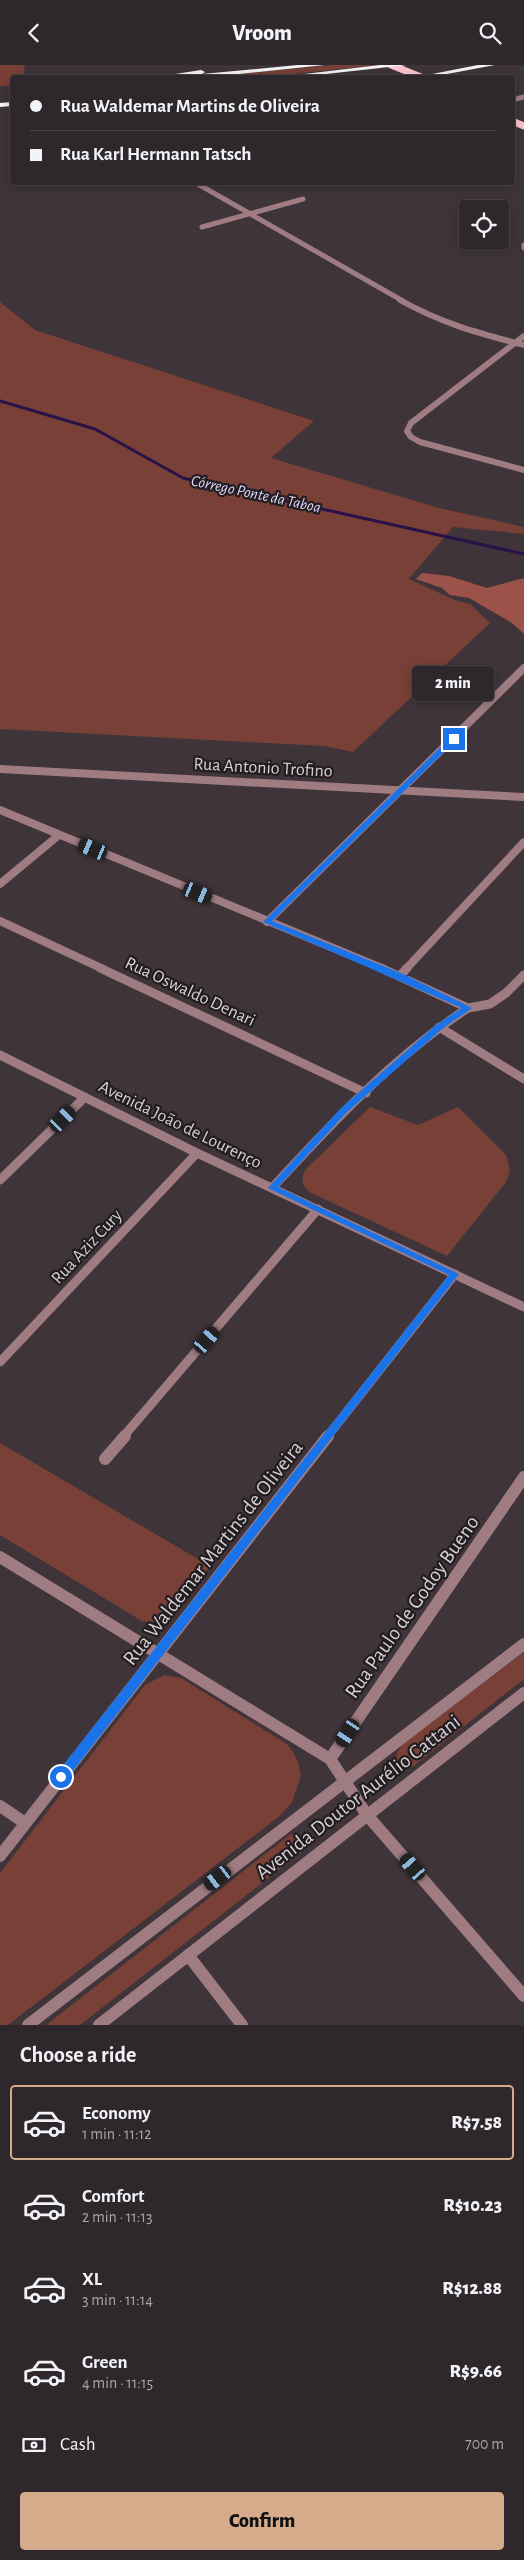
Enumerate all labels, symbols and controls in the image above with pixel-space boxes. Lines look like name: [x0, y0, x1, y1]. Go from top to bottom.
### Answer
icon: back: [20, 19, 48, 47]
icon: search: [476, 19, 504, 47]
text: Vroom: [232, 22, 292, 44]
text: Rua Waldemar Martins de Oliveira: [60, 97, 320, 116]
text: Rua Karl Hermann Tatsch: [60, 145, 251, 164]
map controls: [459, 200, 509, 250]
button: locate: [459, 200, 509, 250]
water label: Córrego Ponte da Taboa: [190, 472, 322, 516]
callout: 2 min: [413, 667, 495, 701]
text: 2 min: [435, 675, 471, 691]
route end: [443, 728, 465, 750]
street label: Rua Antonio Trofino: [193, 755, 333, 781]
car: [76, 836, 109, 862]
car: [181, 880, 214, 906]
street label: Rua Oswaldo Denari: [122, 954, 258, 1030]
street label: Avenida João de Lourenço: [96, 1078, 265, 1172]
car: [46, 1103, 79, 1135]
street label: Rua Aziz Cury: [48, 1206, 126, 1288]
car: [191, 1324, 222, 1356]
street label: Rua Waldemar Martins de Oliveira: [119, 1437, 307, 1669]
street label: Rua Paulo de Godoy Bueno: [341, 1512, 483, 1702]
street label: Avenida Doutor Aurélio Cattani: [252, 1711, 464, 1883]
car: [333, 1716, 362, 1750]
route start: [50, 1766, 72, 1788]
car: [397, 1851, 428, 1883]
car: [201, 1863, 234, 1893]
text: Choose a ride: [20, 2044, 136, 2066]
icon: car: [22, 2100, 67, 2145]
text: Economy: [82, 2104, 151, 2123]
text: R$7.58: [451, 2113, 502, 2132]
text: 1 min · 11:12: [82, 2126, 151, 2142]
icon: car: [22, 2183, 67, 2228]
text: Comfort: [82, 2187, 144, 2206]
text: R$10.23: [443, 2196, 502, 2215]
text: 2 min · 11:13: [82, 2209, 153, 2225]
icon: car: [22, 2266, 67, 2311]
text: XL: [82, 2270, 102, 2289]
text: R$12.88: [442, 2279, 502, 2298]
text: 3 min · 11:14: [82, 2292, 153, 2308]
icon: car: [22, 2349, 67, 2394]
text: Green: [82, 2353, 128, 2372]
text: R$9.66: [450, 2362, 502, 2381]
text: 4 min · 11:15: [82, 2375, 153, 2391]
icon: cash: [20, 2431, 48, 2459]
text: Cash: [60, 2435, 96, 2454]
text: 700 m: [465, 2436, 504, 2452]
button: Confirm: [20, 2492, 504, 2550]

